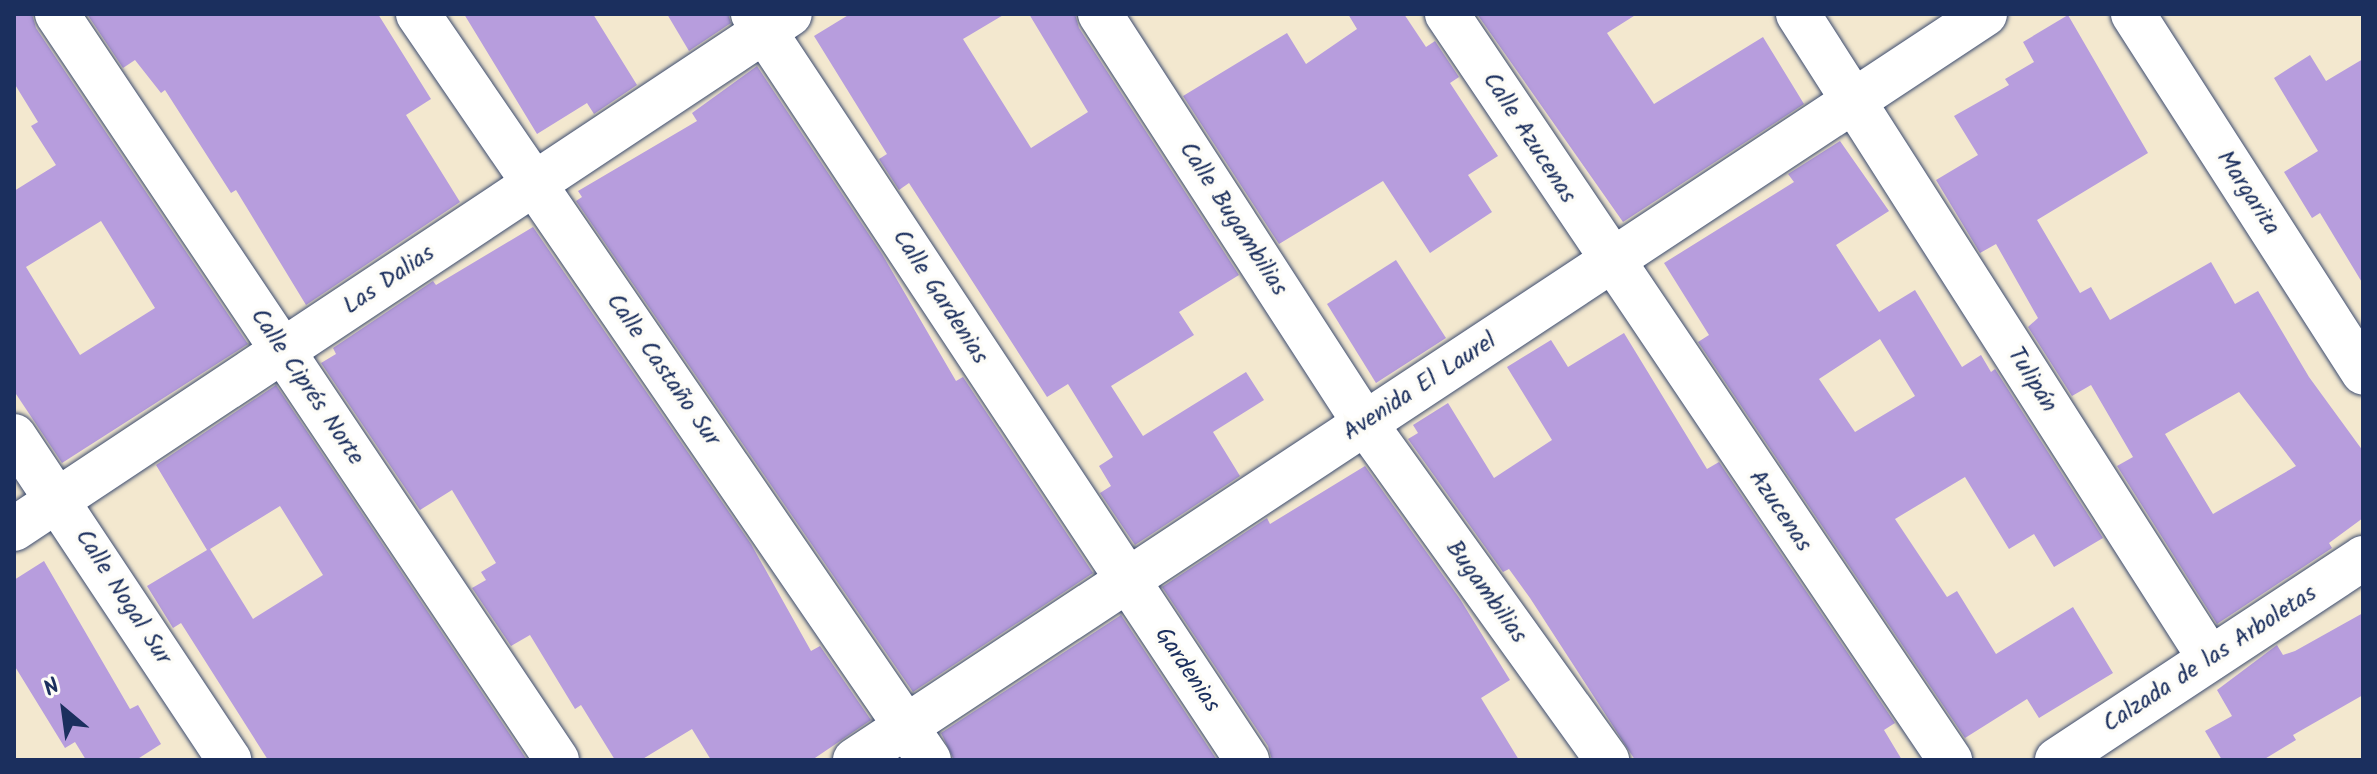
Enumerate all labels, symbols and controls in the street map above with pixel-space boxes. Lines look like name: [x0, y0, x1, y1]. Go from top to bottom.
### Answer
street label: Calle Azucenas: [1476, 67, 1582, 209]
street label: Calle Bugambilias: [1173, 137, 1293, 301]
street label: Margarita: [2210, 145, 2286, 241]
street label: Calle Gardenias: [886, 224, 994, 370]
street label: Las Dalias: [338, 239, 440, 321]
street label: Calle Castaño Sur: [600, 288, 726, 452]
street label: Calle Ciprés Norte: [244, 303, 370, 471]
street label: Avenida El Laurel: [1338, 327, 1502, 447]
street label: Tulipán: [2001, 342, 2063, 418]
street label: Azucenas: [1742, 465, 1818, 557]
street label: Calle Nogal Sur: [69, 524, 177, 670]
street label: Bugambilias: [1439, 535, 1533, 649]
street label: Calzada de las Arboletas: [2098, 579, 2322, 739]
street label: Gardenias: [1148, 622, 1226, 718]
north arrow: [24, 670, 104, 750]
text: N: [38, 670, 67, 707]

